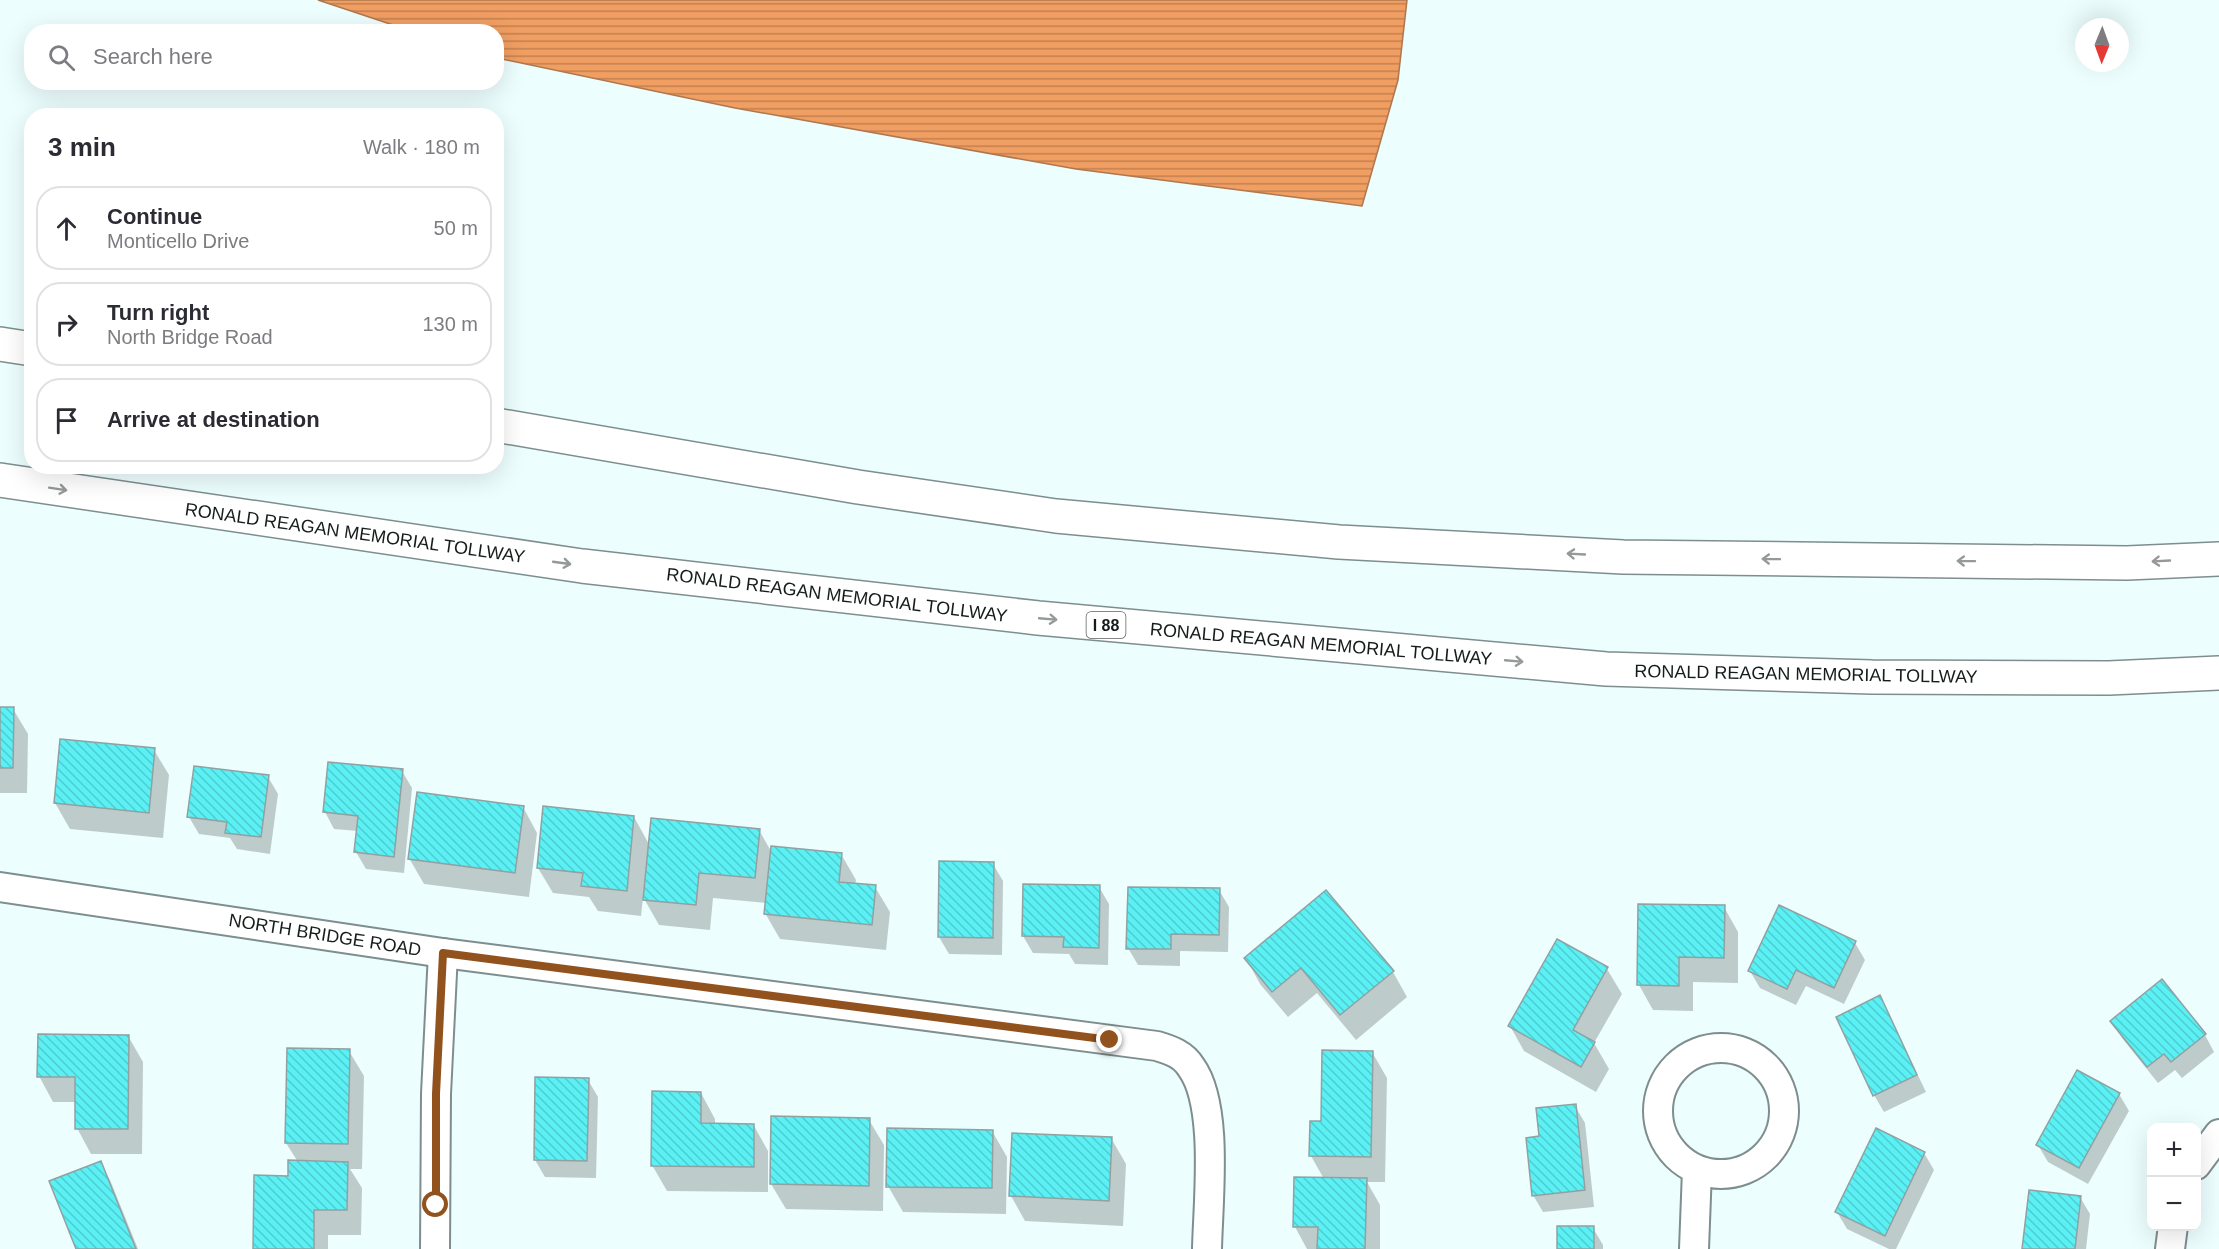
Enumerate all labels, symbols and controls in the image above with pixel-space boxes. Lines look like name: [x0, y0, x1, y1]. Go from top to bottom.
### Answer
north arrow: [2075, 18, 2129, 72]
search box: [24, 24, 504, 90]
icon: search: [45, 41, 78, 74]
text: Search here: [93, 44, 213, 69]
text: 3 min: [48, 132, 116, 162]
text: Walk · 180 m: [363, 136, 480, 158]
text: Continue: [107, 204, 202, 229]
icon: ahead: [50, 212, 83, 245]
text: 50 m: [434, 217, 478, 239]
text: Monticello Drive: [107, 230, 249, 252]
text: Turn right: [107, 300, 209, 325]
icon: right: [50, 308, 83, 341]
text: 130 m: [422, 313, 478, 335]
text: North Bridge Road: [107, 326, 273, 348]
icon: arrive: [50, 404, 83, 437]
text: Arrive at destination: [107, 407, 320, 432]
one-way arrow: [47, 484, 67, 495]
street label: RONALD REAGAN MEMORIAL TOLLWAY: [184, 499, 526, 567]
one-way arrow: [1566, 549, 1586, 560]
one-way arrow: [1761, 553, 1781, 565]
one-way arrow: [1956, 555, 1976, 567]
one-way arrow: [2151, 556, 2171, 567]
one-way arrow: [552, 558, 572, 569]
street label: RONALD REAGAN MEMORIAL TOLLWAY: [665, 564, 1009, 626]
road number: I 88: [1086, 612, 1126, 638]
one-way arrow: [1038, 614, 1058, 625]
street label: RONALD REAGAN MEMORIAL TOLLWAY: [1149, 619, 1493, 669]
one-way arrow: [1504, 656, 1524, 667]
street label: RONALD REAGAN MEMORIAL TOLLWAY: [1634, 661, 1978, 687]
street label: NORTH BRIDGE ROAD: [227, 910, 423, 960]
route end: [1096, 1026, 1122, 1052]
map controls: [2147, 1123, 2201, 1231]
button: +: [2147, 1123, 2201, 1177]
button: −: [2147, 1177, 2201, 1231]
route start: [422, 1191, 448, 1217]

